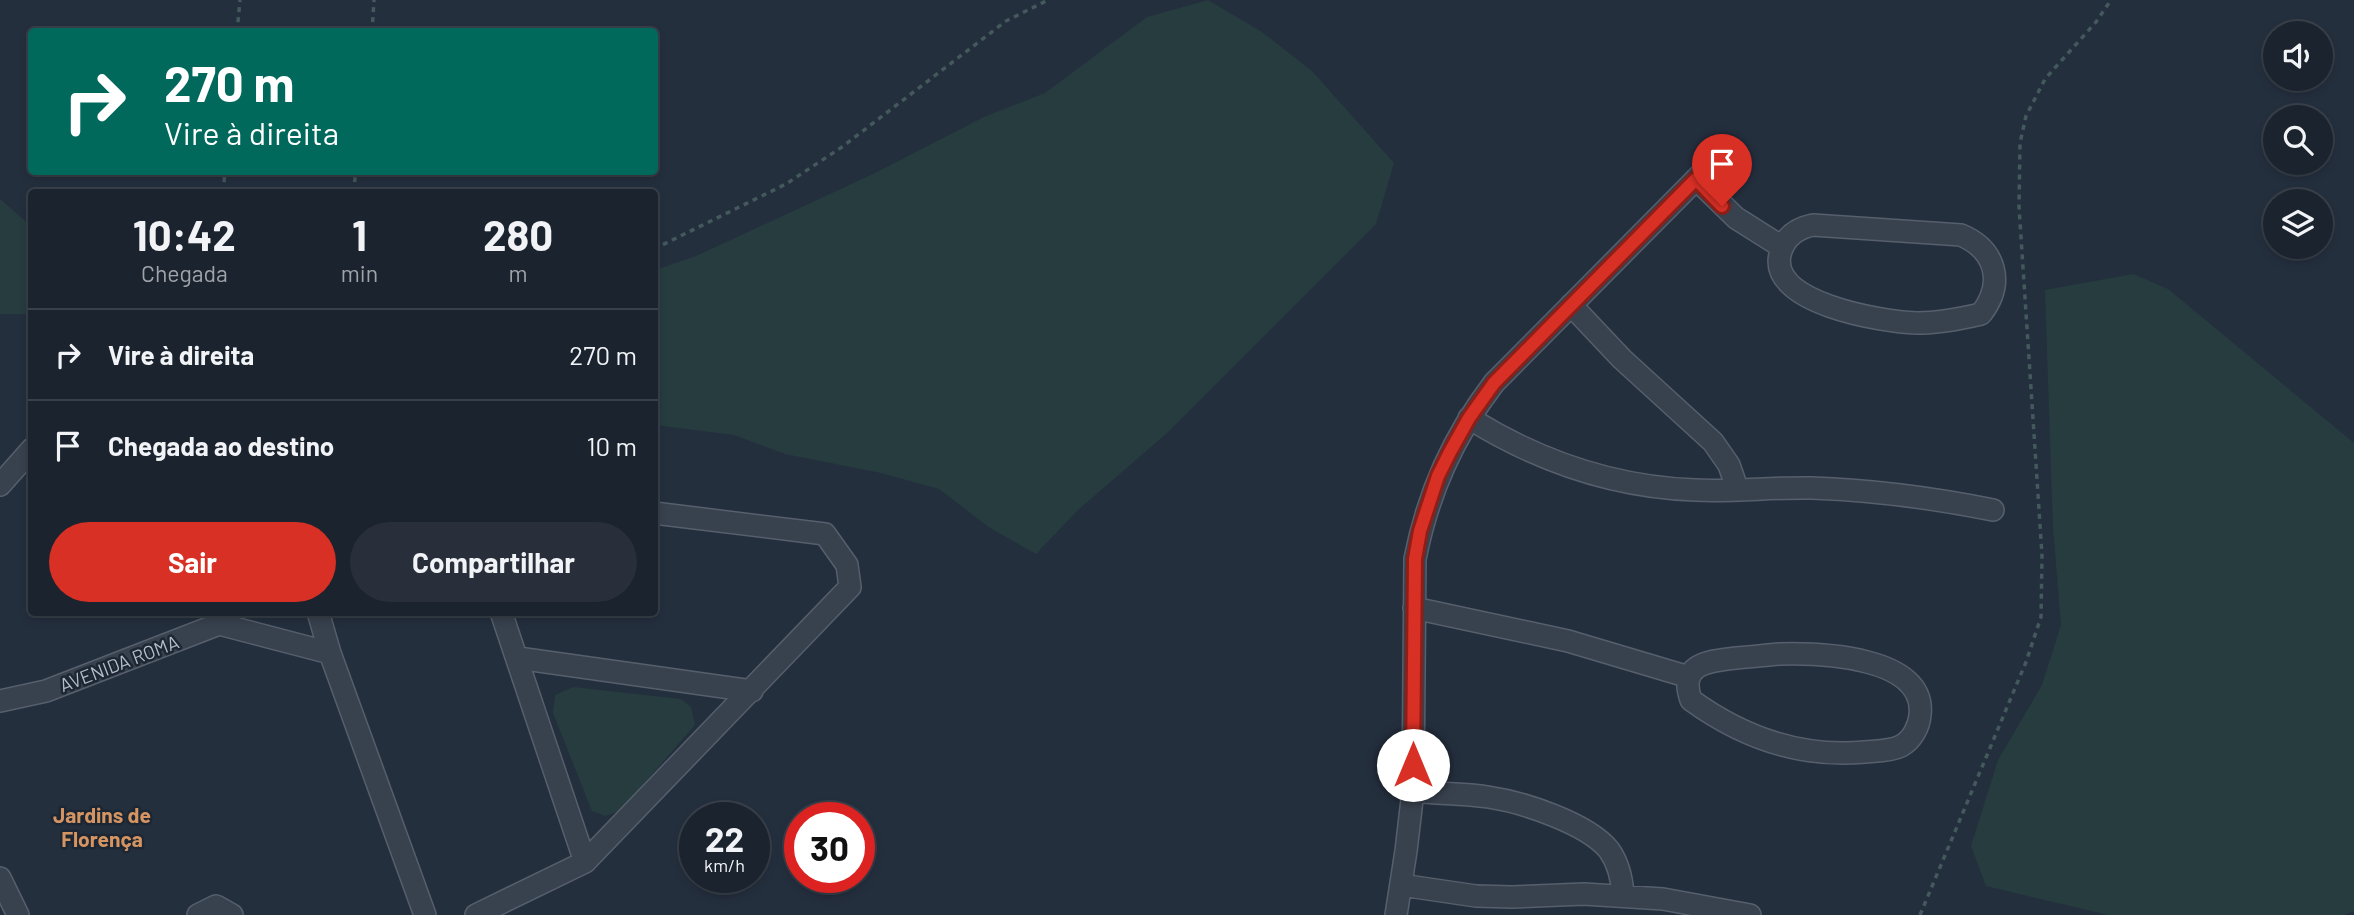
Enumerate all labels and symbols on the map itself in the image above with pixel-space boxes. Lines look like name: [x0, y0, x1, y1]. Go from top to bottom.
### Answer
pin: [1692, 134, 1752, 206]
street label: AVENIDA ROMA: [56, 630, 182, 696]
position arrow: [1376, 728, 1450, 802]
district label: Jardins de Florença: [53, 802, 151, 851]
speed limit sign: 30: [784, 802, 875, 893]

